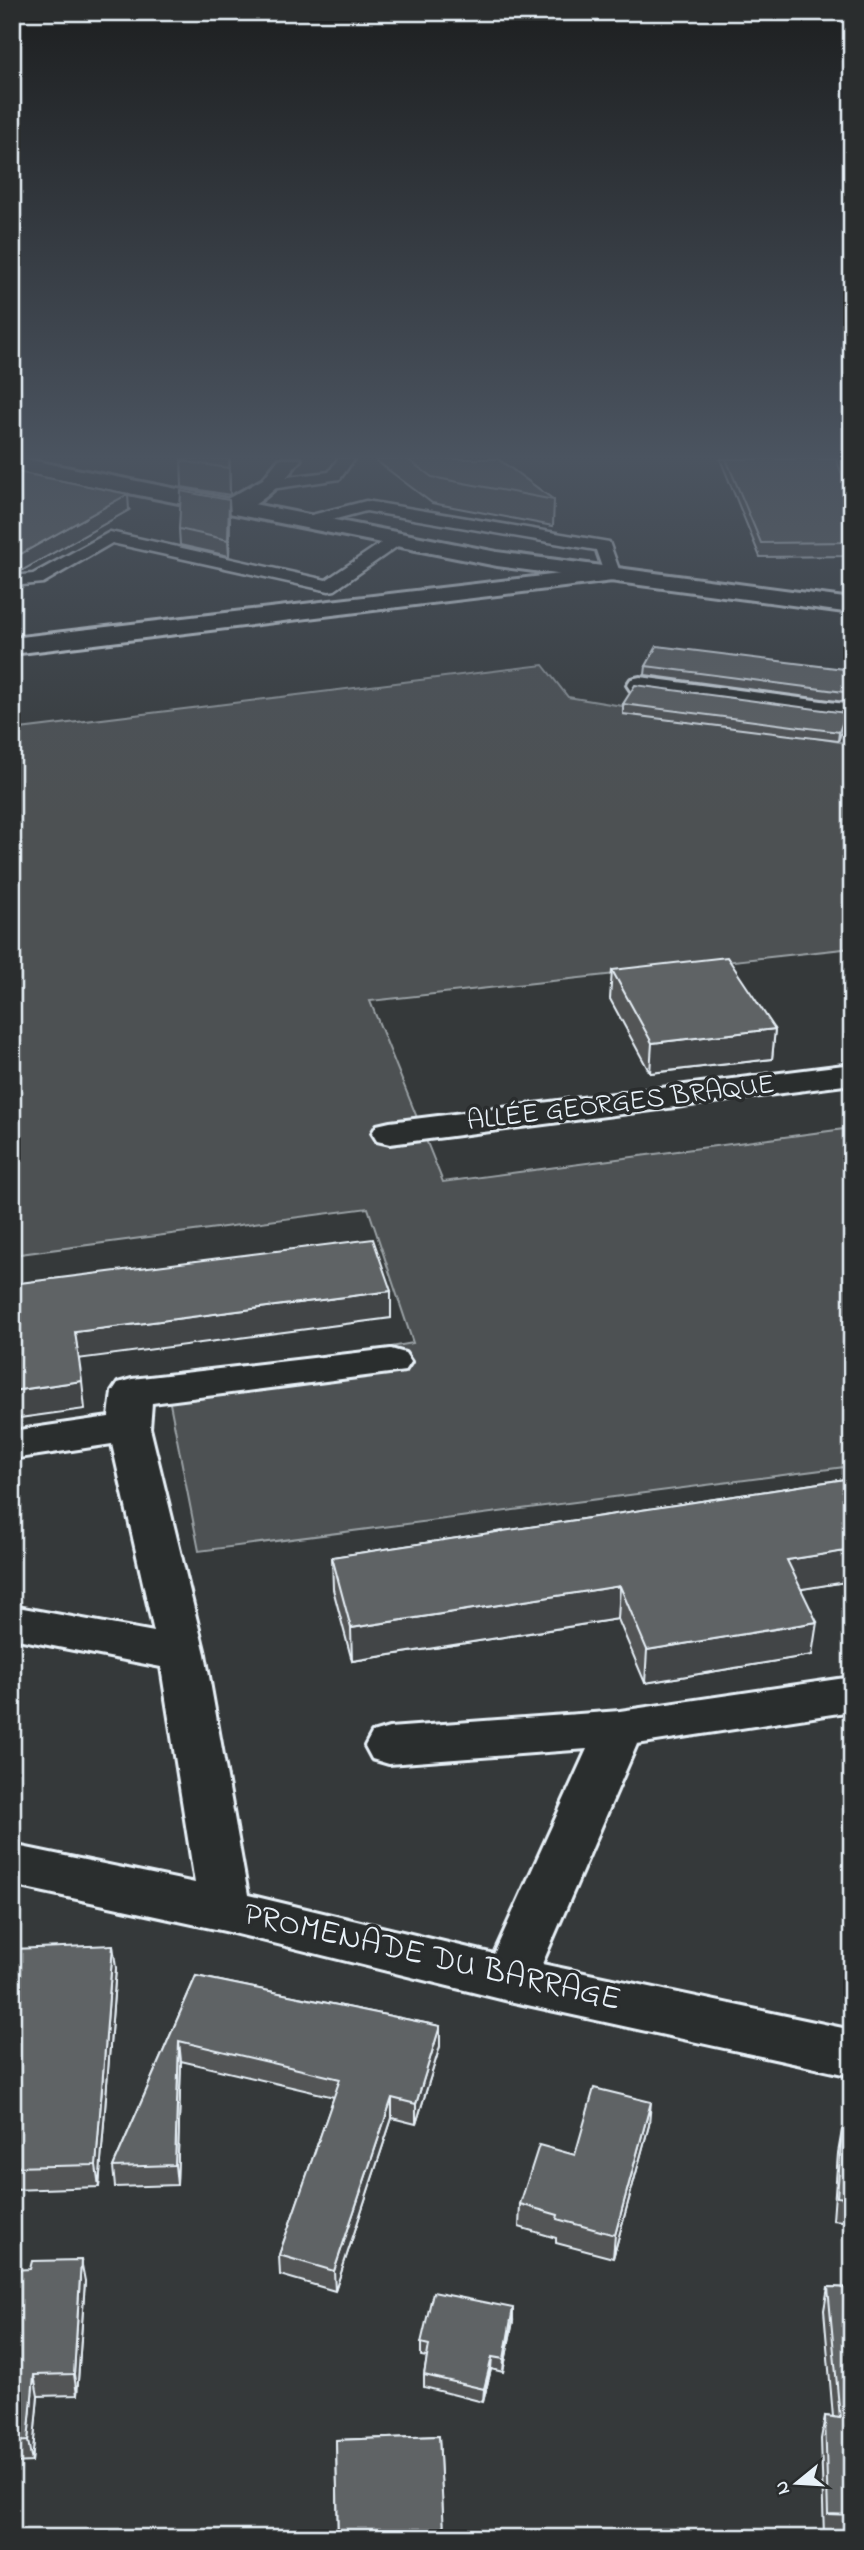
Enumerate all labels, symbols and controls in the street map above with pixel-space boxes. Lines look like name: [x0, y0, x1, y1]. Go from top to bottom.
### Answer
street label: ALLÉE GEORGES BRAQUE: [465, 1065, 777, 1143]
street label: PROMENADE DU BARRAGE: [239, 1891, 625, 2025]
north arrow: [762, 2448, 832, 2518]
text: N: [768, 2477, 798, 2498]

